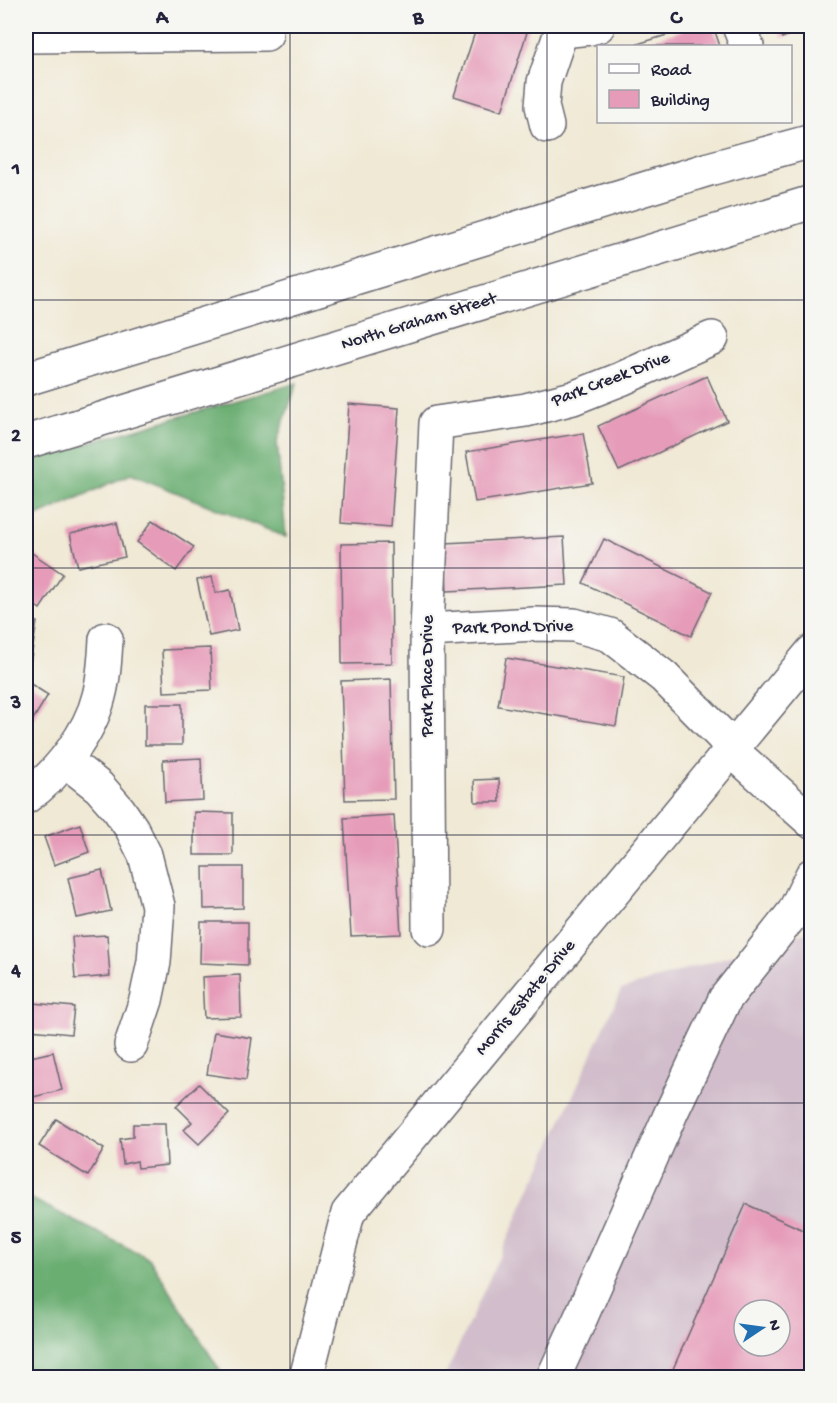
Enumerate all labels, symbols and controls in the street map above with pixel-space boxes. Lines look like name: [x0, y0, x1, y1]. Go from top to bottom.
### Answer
text: A: [155, 8, 170, 31]
text: B: [412, 8, 424, 31]
text: C: [670, 8, 684, 31]
legend: [597, 45, 792, 123]
text: Road: [651, 61, 692, 82]
text: Building: [650, 91, 710, 112]
text: 1: [11, 159, 20, 182]
street label: North Graham Street: [339, 288, 501, 356]
street label: Park Creek Drive: [548, 348, 674, 413]
text: 2: [11, 426, 21, 449]
street label: Park Place Drive: [418, 615, 439, 738]
street label: Park Pond Drive: [452, 616, 574, 640]
text: 3: [10, 693, 21, 716]
street label: Morris Estate Drive: [471, 935, 581, 1060]
text: 4: [10, 961, 21, 984]
text: 5: [11, 1228, 22, 1251]
north arrow: [732, 1298, 792, 1358]
text: N: [763, 1318, 784, 1333]

